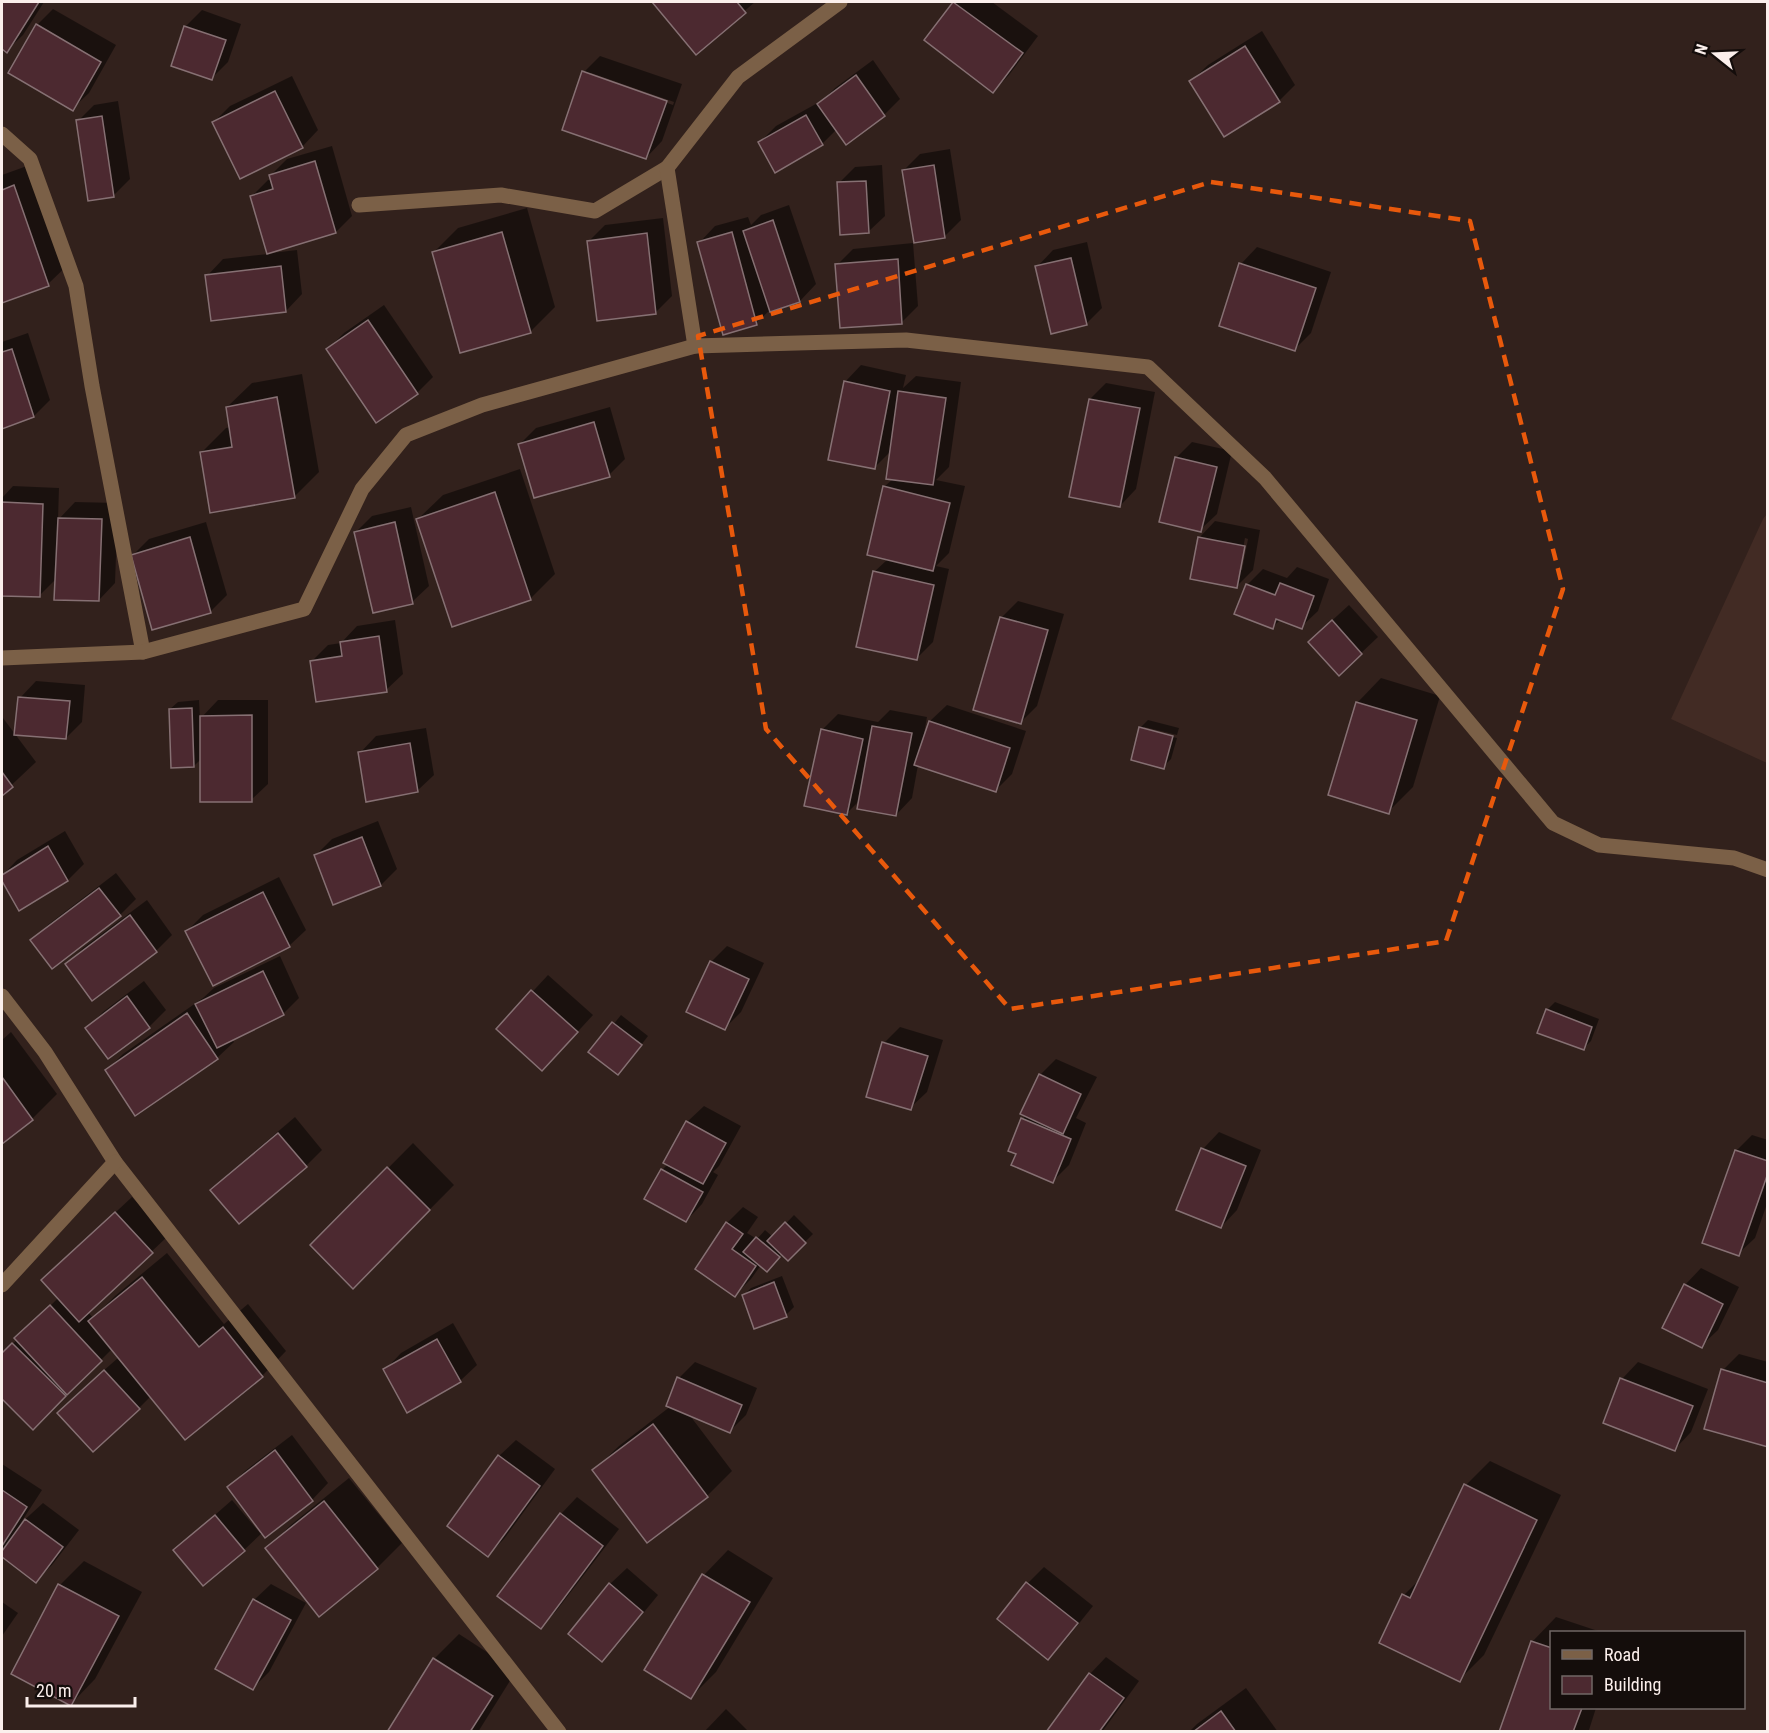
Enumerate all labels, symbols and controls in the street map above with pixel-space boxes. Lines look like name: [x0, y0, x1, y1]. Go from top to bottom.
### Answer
north arrow: [1685, 24, 1745, 84]
text: N: [1691, 42, 1712, 57]
legend: [1550, 1631, 1745, 1709]
text: Road: [1604, 1644, 1640, 1665]
scale bar: [27, 1670, 135, 1708]
text: Building: [1604, 1674, 1661, 1695]
text: 20 m: [36, 1680, 71, 1701]

